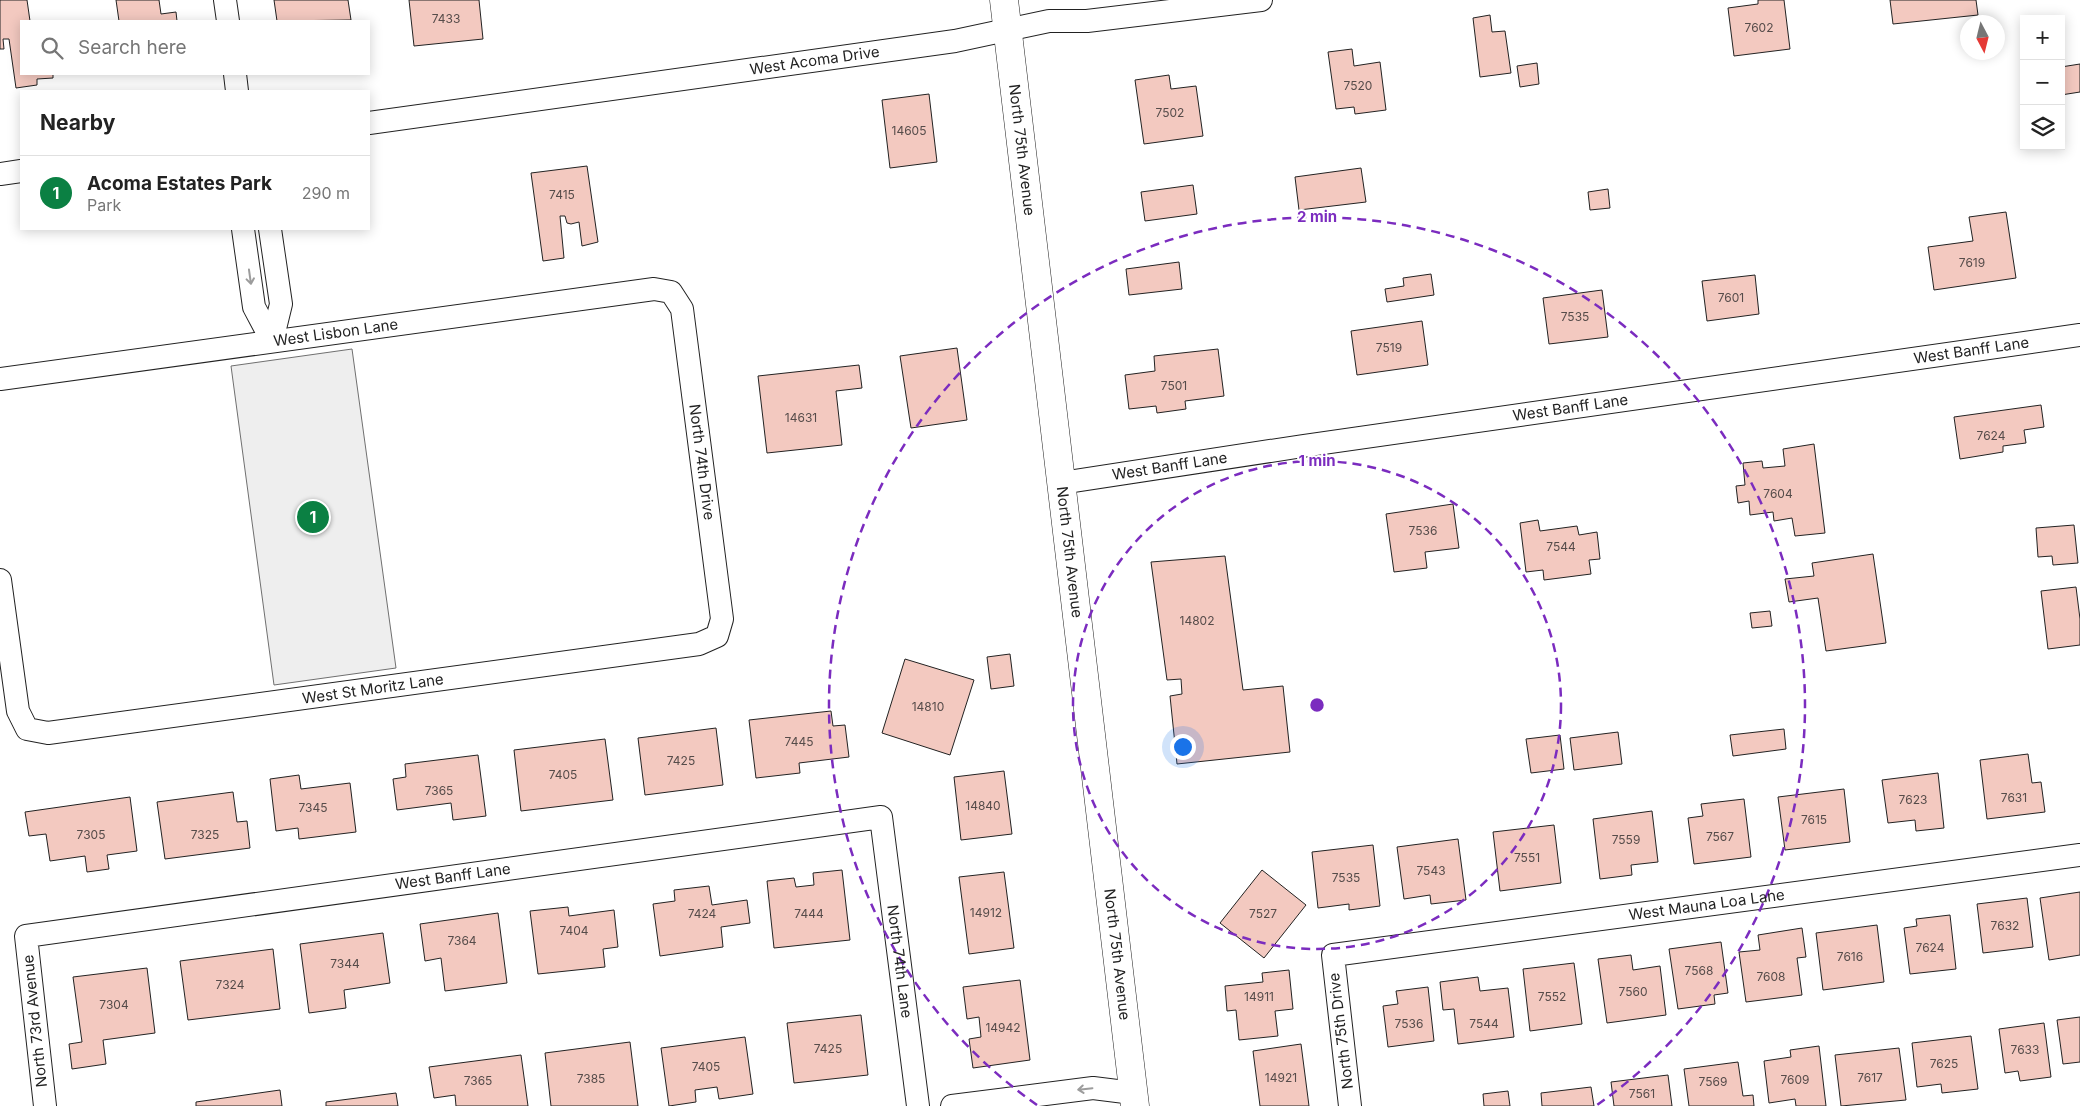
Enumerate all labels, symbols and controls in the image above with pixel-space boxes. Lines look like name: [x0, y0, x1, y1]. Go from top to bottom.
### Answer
house number: 7433: [432, 11, 460, 26]
north arrow: [1960, 15, 2005, 60]
map controls: [2020, 15, 2065, 150]
button: +: [2020, 15, 2065, 60]
search box: [20, 20, 370, 75]
house number: 7602: [1745, 20, 1773, 35]
icon: search: [38, 34, 66, 62]
text: Search here: [78, 36, 187, 59]
street label: West Acoma Drive: [748, 42, 881, 79]
button: −: [2020, 60, 2065, 105]
house number: 7520: [1344, 78, 1372, 93]
street label: North 75th Avenue: [1005, 83, 1039, 217]
house number: 7502: [1156, 105, 1184, 120]
button: layers: [2020, 105, 2065, 150]
text: Nearby: [40, 110, 115, 135]
house number: 14605: [892, 123, 926, 138]
text: Acoma Estates Park: [87, 172, 272, 195]
text: 1: [53, 183, 59, 203]
text: 290 m: [302, 183, 350, 203]
house number: 7415: [549, 187, 575, 202]
text: Park: [87, 195, 121, 215]
text: 2 min: [1297, 207, 1337, 226]
house number: 7619: [1959, 255, 1985, 270]
one-way arrow: [245, 269, 255, 285]
house number: 7601: [1718, 290, 1744, 305]
house number: 7535: [1561, 309, 1589, 324]
street label: West Lisbon Lane: [272, 314, 399, 350]
street label: West Banff Lane: [1912, 332, 2030, 368]
house number: 7519: [1376, 340, 1402, 355]
house number: 7501: [1161, 378, 1187, 393]
street label: West Banff Lane: [1512, 390, 1629, 425]
street label: North 74th Drive: [685, 403, 719, 521]
house number: 14631: [785, 410, 817, 425]
house number: 7624: [1977, 428, 2006, 443]
street label: West Banff Lane: [1111, 448, 1229, 484]
text: 1 min: [1298, 451, 1336, 470]
street label: North 75th Avenue: [1053, 485, 1087, 619]
house number: 7604: [1763, 486, 1793, 501]
pin: 1: [297, 498, 329, 536]
house number: 7536: [1409, 523, 1437, 538]
house number: 7544: [1546, 539, 1576, 554]
house number: 14802: [1180, 613, 1214, 628]
street label: West St Moritz Lane: [301, 669, 445, 708]
centre of rings: [1308, 696, 1326, 714]
house number: 14810: [912, 699, 944, 714]
house number: 7445: [785, 734, 813, 749]
your location: [1170, 734, 1196, 760]
house number: 7425: [667, 753, 695, 768]
house number: 7405: [549, 767, 577, 782]
house number: 7365: [425, 783, 453, 798]
house number: 7631: [2001, 790, 2027, 805]
house number: 7623: [1899, 792, 1927, 807]
house number: 14840: [965, 798, 1001, 813]
house number: 7345: [298, 800, 328, 815]
house number: 7615: [1801, 812, 1827, 827]
house number: 7305: [77, 827, 105, 842]
house number: 7325: [191, 827, 219, 842]
house number: 7567: [1706, 829, 1734, 844]
house number: 7559: [1612, 832, 1640, 847]
house number: 7551: [1514, 850, 1540, 865]
street label: West Banff Lane: [394, 859, 512, 894]
house number: 7543: [1416, 863, 1446, 878]
house number: 7535: [1332, 870, 1360, 885]
street label: West Mauna Loa Lane: [1628, 885, 1786, 924]
street label: North 75th Avenue: [1100, 887, 1135, 1021]
street label: North 74th Lane: [883, 904, 917, 1019]
house number: 14912: [970, 905, 1002, 920]
house number: 7424: [688, 906, 717, 921]
house number: 7444: [794, 906, 824, 921]
house number: 7527: [1249, 906, 1277, 921]
house number: 7632: [1991, 918, 2019, 933]
house number: 7404: [559, 923, 589, 938]
house number: 7364: [447, 933, 477, 948]
house number: 7624: [1916, 940, 1945, 955]
house number: 7616: [1837, 949, 1863, 964]
street label: North 73rd Avenue: [18, 954, 51, 1088]
house number: 7344: [330, 956, 360, 971]
house number: 7568: [1685, 963, 1713, 978]
house number: 7608: [1756, 969, 1786, 984]
street label: North 75th Drive: [1324, 972, 1357, 1090]
house number: 7324: [216, 977, 245, 992]
house number: 7560: [1619, 984, 1647, 999]
house number: 14911: [1244, 989, 1274, 1004]
house number: 7552: [1538, 989, 1566, 1004]
house number: 7304: [99, 997, 129, 1012]
house number: 7536: [1395, 1016, 1423, 1031]
house number: 7544: [1469, 1016, 1499, 1031]
house number: 14942: [985, 1020, 1021, 1035]
house number: 7425: [814, 1041, 842, 1056]
house number: 7633: [2011, 1042, 2039, 1057]
house number: 7625: [1930, 1056, 1958, 1071]
house number: 7405: [692, 1059, 720, 1074]
house number: 14921: [1265, 1070, 1297, 1085]
house number: 7617: [1857, 1070, 1883, 1085]
house number: 7385: [577, 1071, 605, 1086]
house number: 7609: [1780, 1072, 1810, 1087]
house number: 7365: [464, 1073, 492, 1088]
house number: 7569: [1699, 1074, 1727, 1089]
one-way arrow: [1077, 1084, 1093, 1094]
house number: 7561: [1629, 1086, 1655, 1101]

